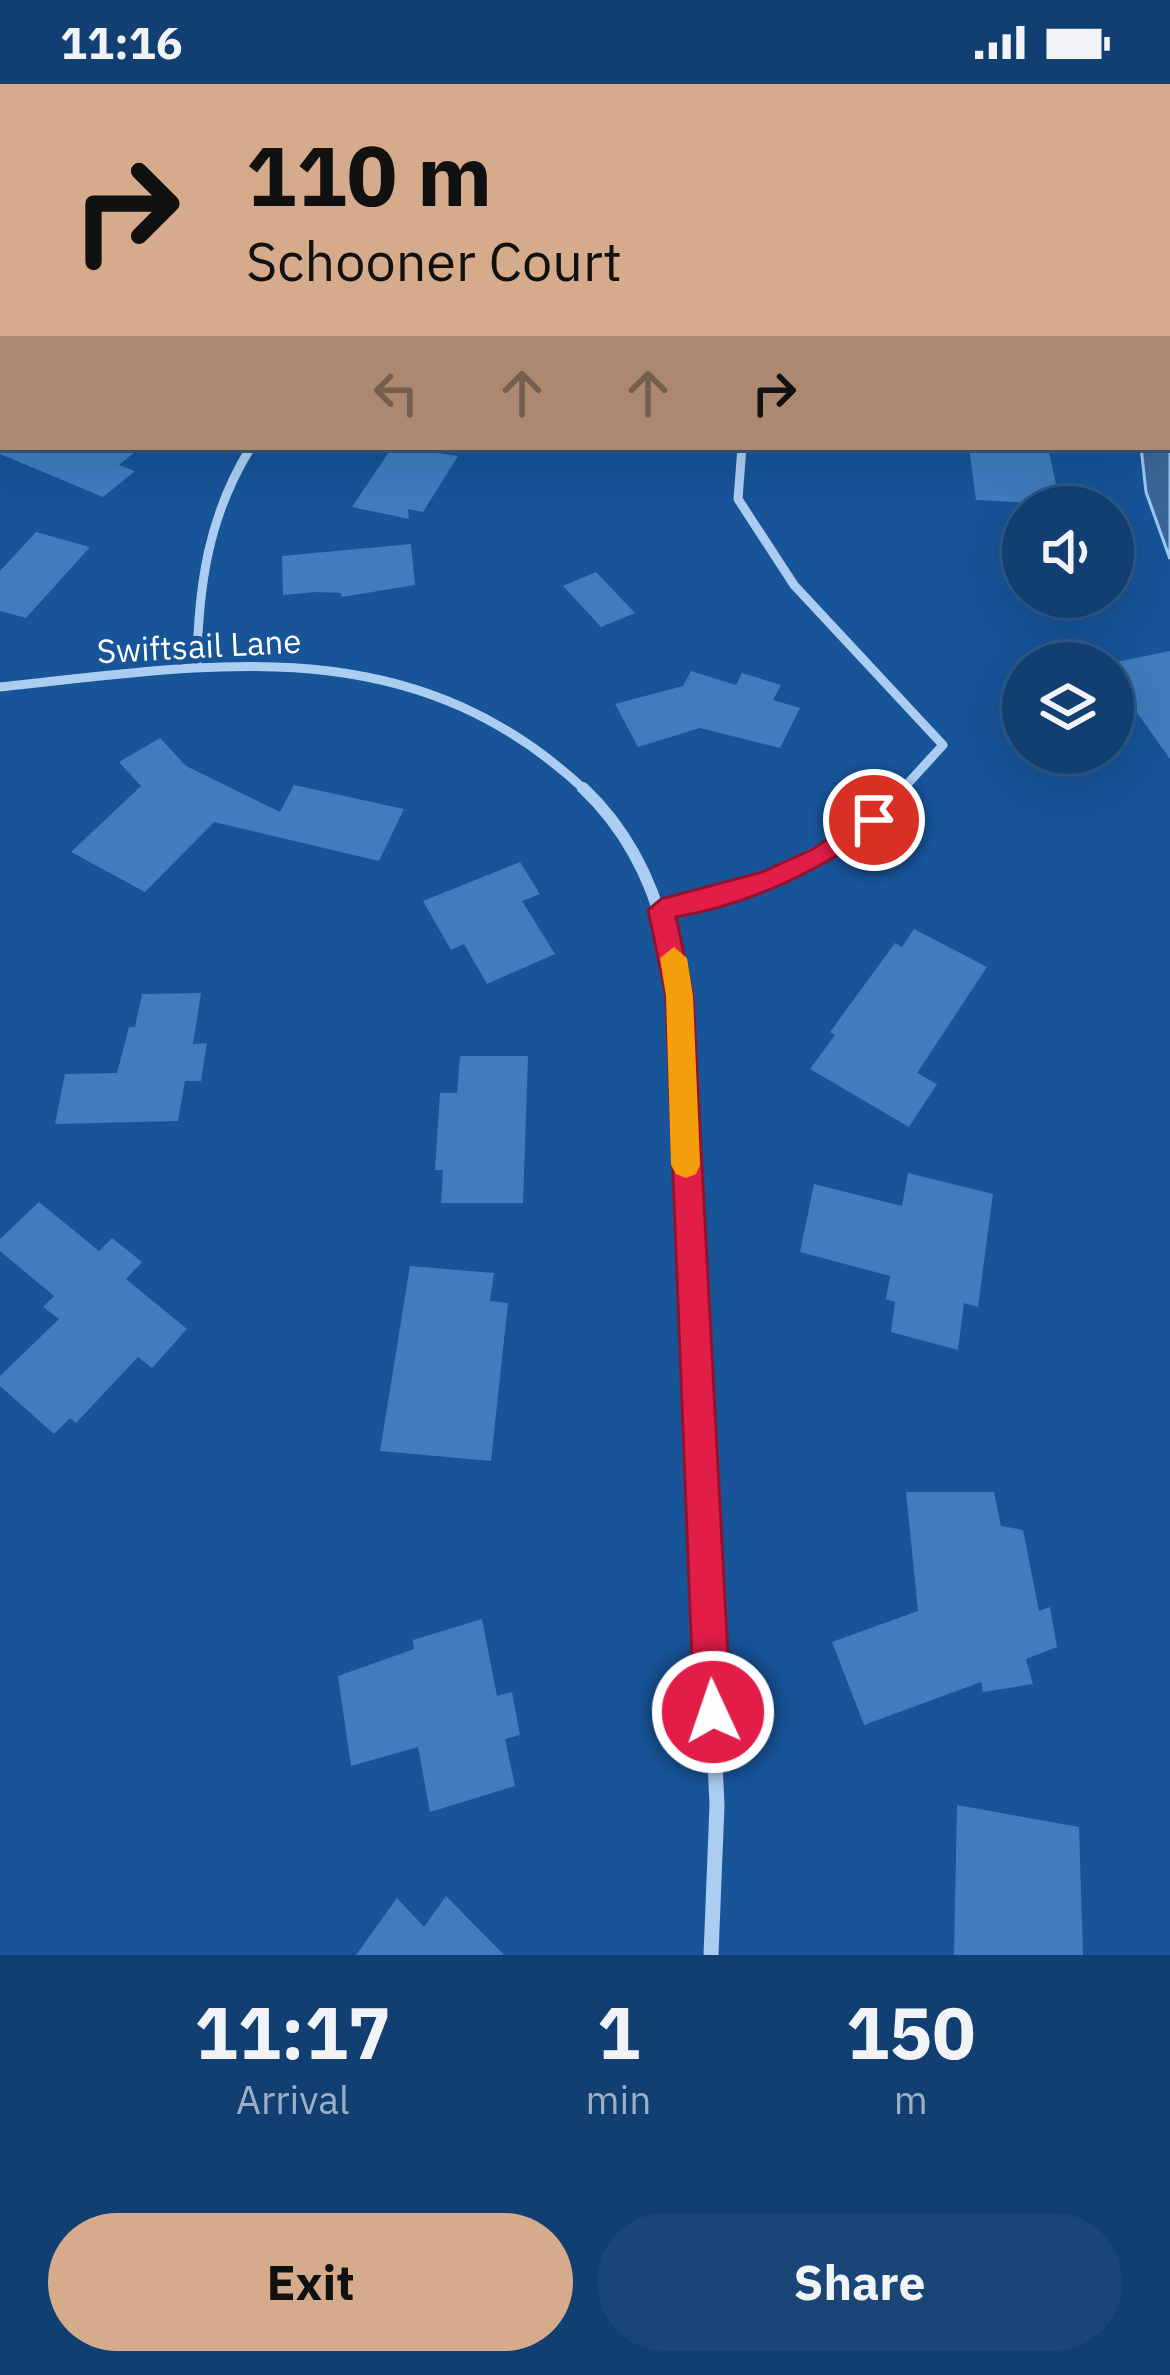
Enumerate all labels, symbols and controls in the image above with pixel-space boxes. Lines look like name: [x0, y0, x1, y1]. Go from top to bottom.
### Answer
text: 11:16: [60, 13, 183, 71]
text: 110 m: [246, 120, 492, 229]
icon: right: [48, 132, 204, 288]
text: Schooner Court: [246, 226, 622, 296]
icon: left: [363, 360, 429, 426]
icon: ahead: [489, 360, 555, 426]
icon: ahead: [615, 360, 681, 426]
icon: right: [741, 360, 807, 426]
map controls: [1002, 486, 1134, 774]
button: sound: [1002, 486, 1134, 618]
street label: Swiftsail Lane: [96, 619, 302, 672]
button: layers: [1002, 642, 1134, 774]
pin: [823, 769, 925, 871]
icon: arrive: [841, 787, 907, 853]
position arrow: [650, 1649, 776, 1775]
text: 11:17: [194, 1985, 391, 2079]
text: 1: [597, 1985, 640, 2079]
text: 150: [846, 1985, 976, 2079]
text: Arrival: [236, 2074, 350, 2125]
text: min: [586, 2074, 651, 2125]
text: m: [894, 2074, 928, 2125]
button: Exit: [48, 2213, 573, 2351]
button: Share: [597, 2213, 1122, 2351]

